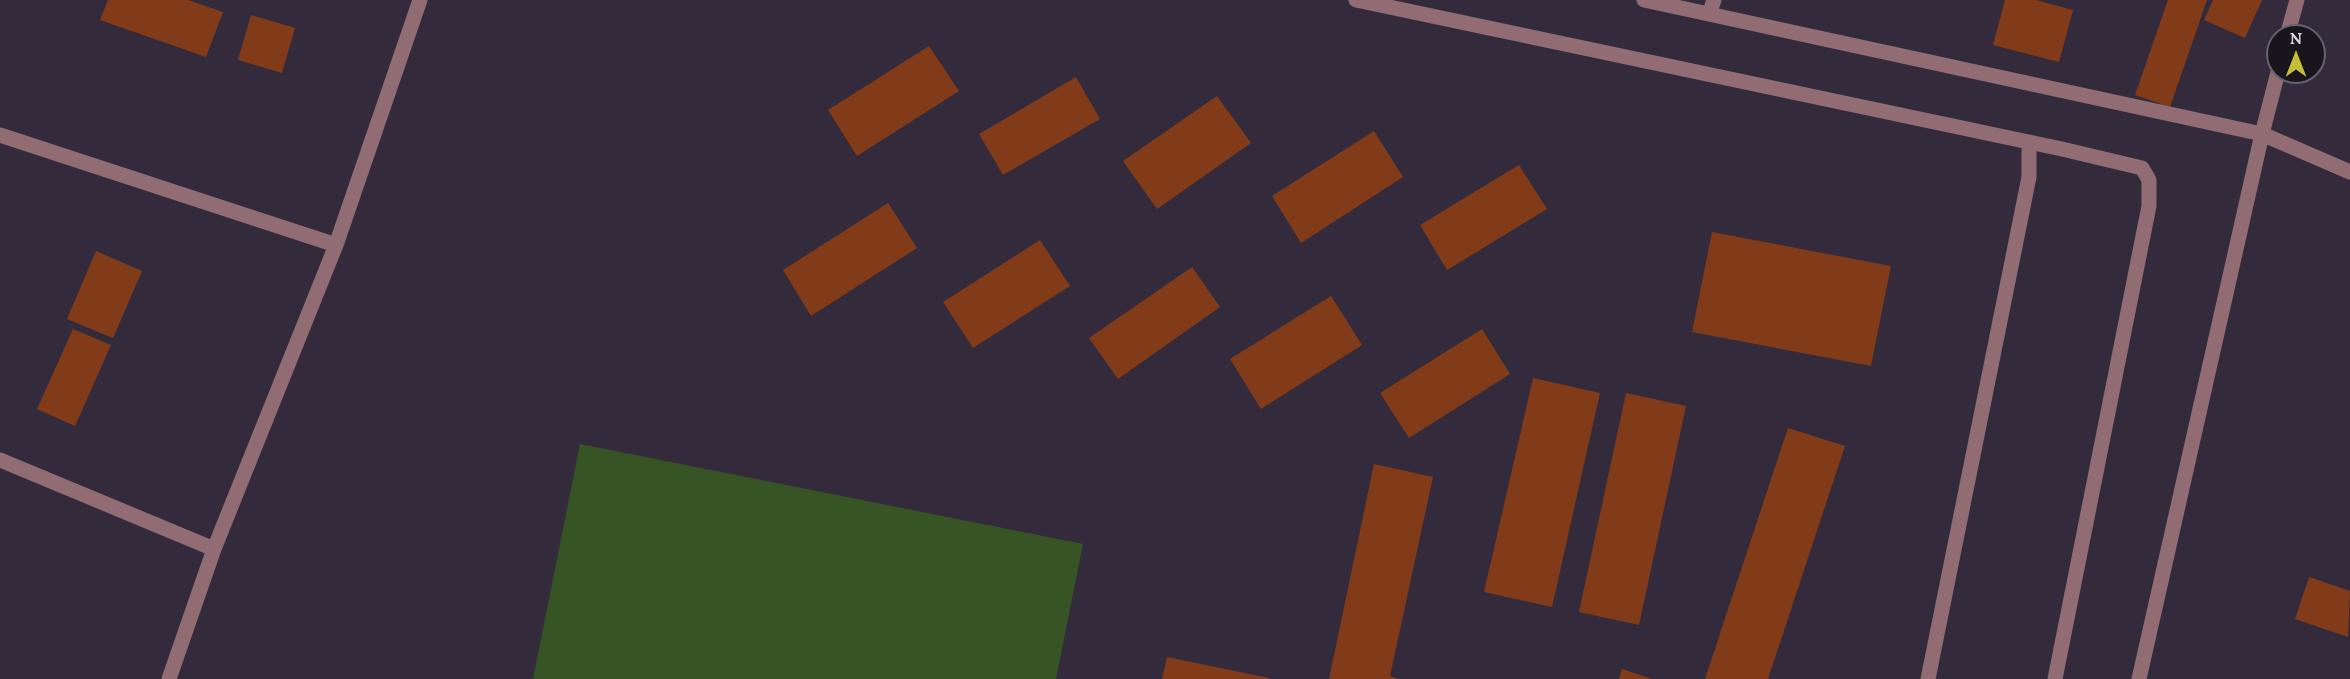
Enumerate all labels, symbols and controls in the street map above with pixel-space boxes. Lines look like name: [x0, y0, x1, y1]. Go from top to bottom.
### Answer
north arrow: [2266, 24, 2326, 84]
text: N: [2290, 28, 2302, 48]

